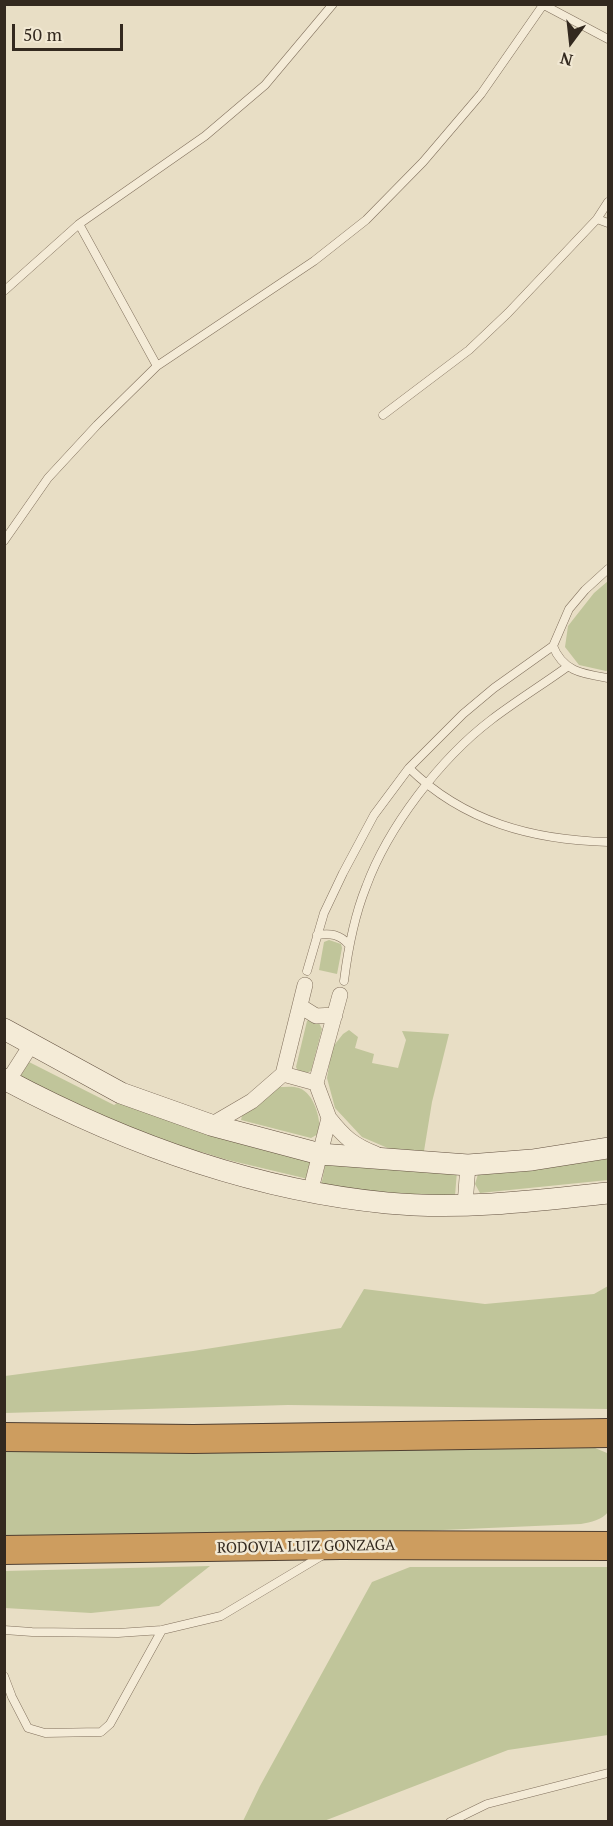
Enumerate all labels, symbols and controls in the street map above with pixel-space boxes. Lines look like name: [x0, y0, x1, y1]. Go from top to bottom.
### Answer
scale bar: [15, 12, 126, 50]
north arrow: [541, 12, 601, 72]
text: 50 m: [23, 22, 62, 46]
text: N: [558, 47, 575, 72]
street label: RODOVIA LUIZ GONZAGA: [217, 1536, 395, 1558]

